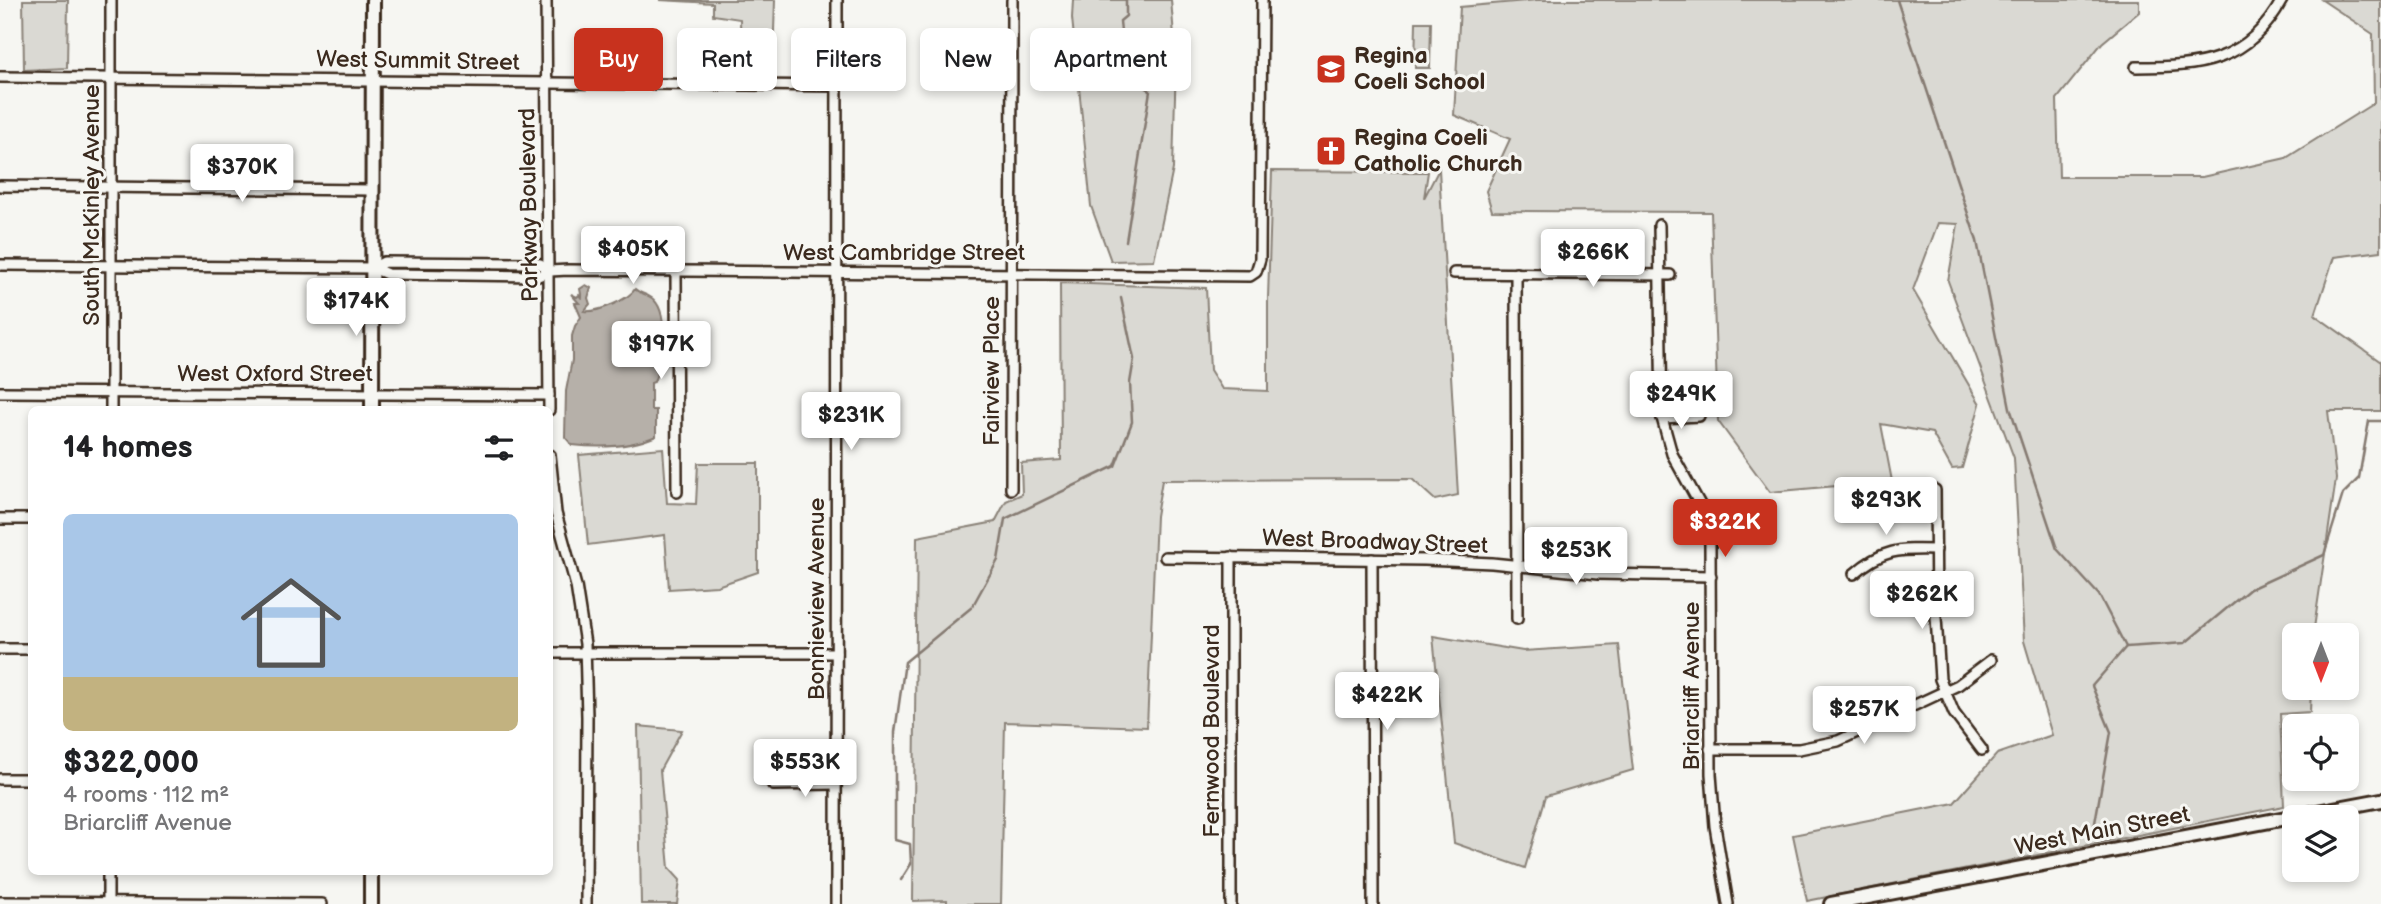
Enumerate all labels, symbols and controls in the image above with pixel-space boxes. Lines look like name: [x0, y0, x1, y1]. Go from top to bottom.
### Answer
chip: Buy: [574, 28, 663, 91]
chip: Rent: [677, 28, 777, 91]
chip: Filters: [791, 28, 906, 91]
chip: New: [920, 28, 1016, 91]
chip: Apartment: [1030, 28, 1191, 91]
place label: Regina Coeli School: [1354, 42, 1485, 96]
street label: West Summit Street: [316, 45, 520, 77]
school or university icon: Regina Coeli School: [1314, 52, 1348, 86]
street label: South McKinley Avenue: [78, 84, 106, 326]
street label: Parkway Boulevard: [513, 108, 545, 302]
place label: Regina Coeli Catholic Church: [1354, 124, 1523, 178]
church icon: Regina Coeli Catholic Church: [1314, 134, 1348, 168]
pin: $370K: [193, 144, 291, 204]
text: $370K: [206, 153, 278, 181]
pin: $405K: [584, 226, 682, 286]
pin: $266K: [1544, 230, 1642, 289]
text: $405K: [597, 235, 669, 263]
text: $266K: [1557, 238, 1629, 266]
street label: West Cambridge Street: [783, 239, 1025, 267]
pin: $174K: [307, 278, 405, 338]
text: $174K: [323, 287, 389, 315]
street label: Fairview Place: [978, 296, 1006, 446]
pin: $197K: [612, 322, 710, 381]
text: $197K: [628, 330, 694, 358]
street label: West Oxford Street: [177, 360, 373, 388]
pin: $249K: [1632, 372, 1730, 431]
text: $249K: [1646, 380, 1716, 408]
pin: $231K: [802, 392, 900, 452]
text: $231K: [817, 401, 885, 429]
icon: filters: [480, 429, 518, 467]
text: 14 homes: [63, 430, 192, 466]
pin: $293K: [1837, 477, 1935, 537]
text: $293K: [1850, 486, 1922, 514]
street label: Bonnieview Avenue: [803, 498, 831, 700]
pin: $322K: [1676, 500, 1774, 559]
text: $322K: [1689, 508, 1761, 536]
street label: West Broadway Street: [1262, 524, 1488, 560]
pin: $253K: [1527, 528, 1625, 587]
text: $253K: [1540, 536, 1612, 564]
icon: home: [228, 560, 354, 686]
pin: $262K: [1873, 572, 1971, 631]
text: $262K: [1886, 580, 1958, 608]
street label: Briarcliff Avenue: [1678, 602, 1706, 770]
north arrow: [2282, 623, 2359, 700]
map controls: [2282, 623, 2359, 882]
street label: Fernwood Boulevard: [1198, 624, 1226, 838]
pin: $422K: [1338, 672, 1436, 732]
text: $422K: [1351, 681, 1423, 709]
pin: $257K: [1815, 686, 1913, 746]
text: $257K: [1829, 695, 1899, 723]
button: locate: [2282, 714, 2359, 791]
pin: $553K: [756, 740, 854, 799]
text: $322,000: [63, 745, 199, 781]
text: $553K: [770, 748, 840, 776]
text: 4 rooms · 112 m²: [63, 781, 229, 809]
street label: West Main Street: [2012, 800, 2192, 862]
button: layers: [2282, 805, 2359, 882]
text: Briarcliff Avenue: [63, 809, 232, 837]

